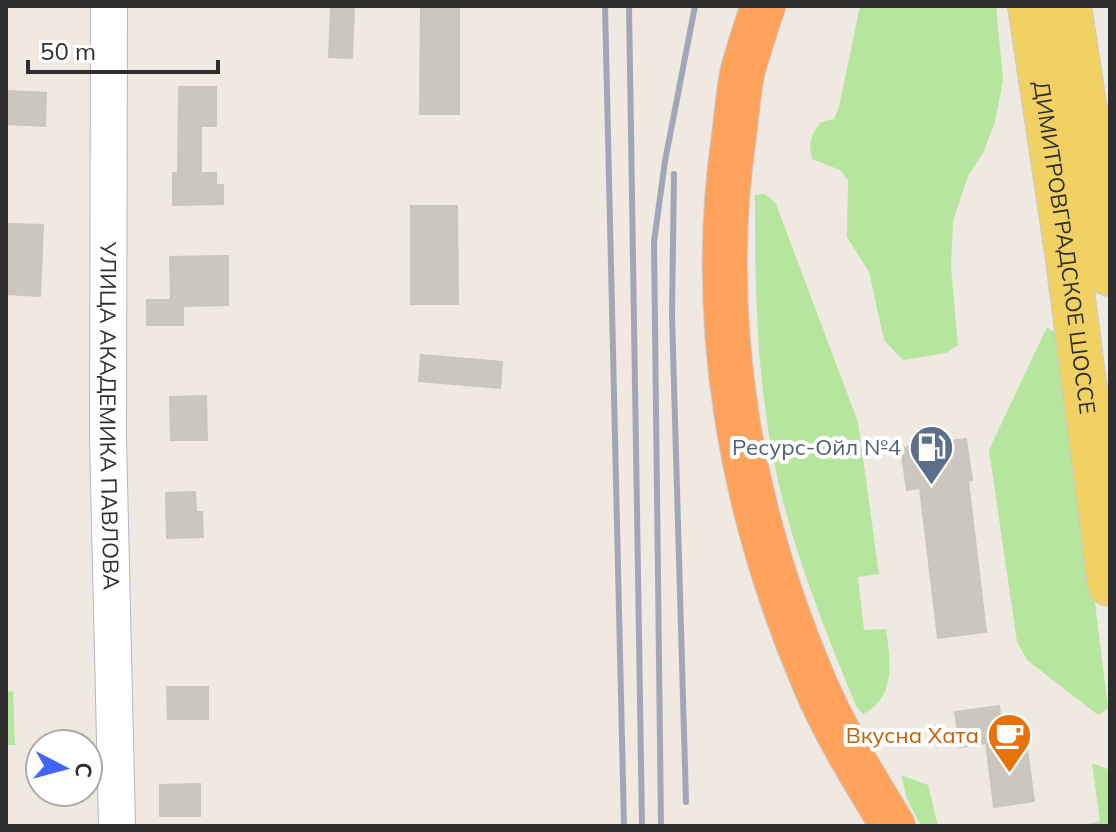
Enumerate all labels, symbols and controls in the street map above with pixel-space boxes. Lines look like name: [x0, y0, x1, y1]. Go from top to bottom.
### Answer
scale bar: [28, 24, 218, 74]
text: 50 m: [40, 36, 96, 66]
street label: ДИМИТРОВГРАДСКОЕ ШОССЕ: [1027, 79, 1102, 416]
street label: УЛИЦА АКАДЕМИКА ПАВЛОВА: [94, 241, 126, 590]
fuel station icon: Ресурс-Ойл №4: [908, 423, 956, 486]
place label: Ресурс-Ойл №4: [732, 433, 901, 461]
cafe icon: Вкусна Хата: [986, 711, 1034, 774]
place label: Вкусна Хата: [846, 721, 979, 749]
north arrow: [24, 728, 104, 808]
text: С: [69, 761, 99, 779]

